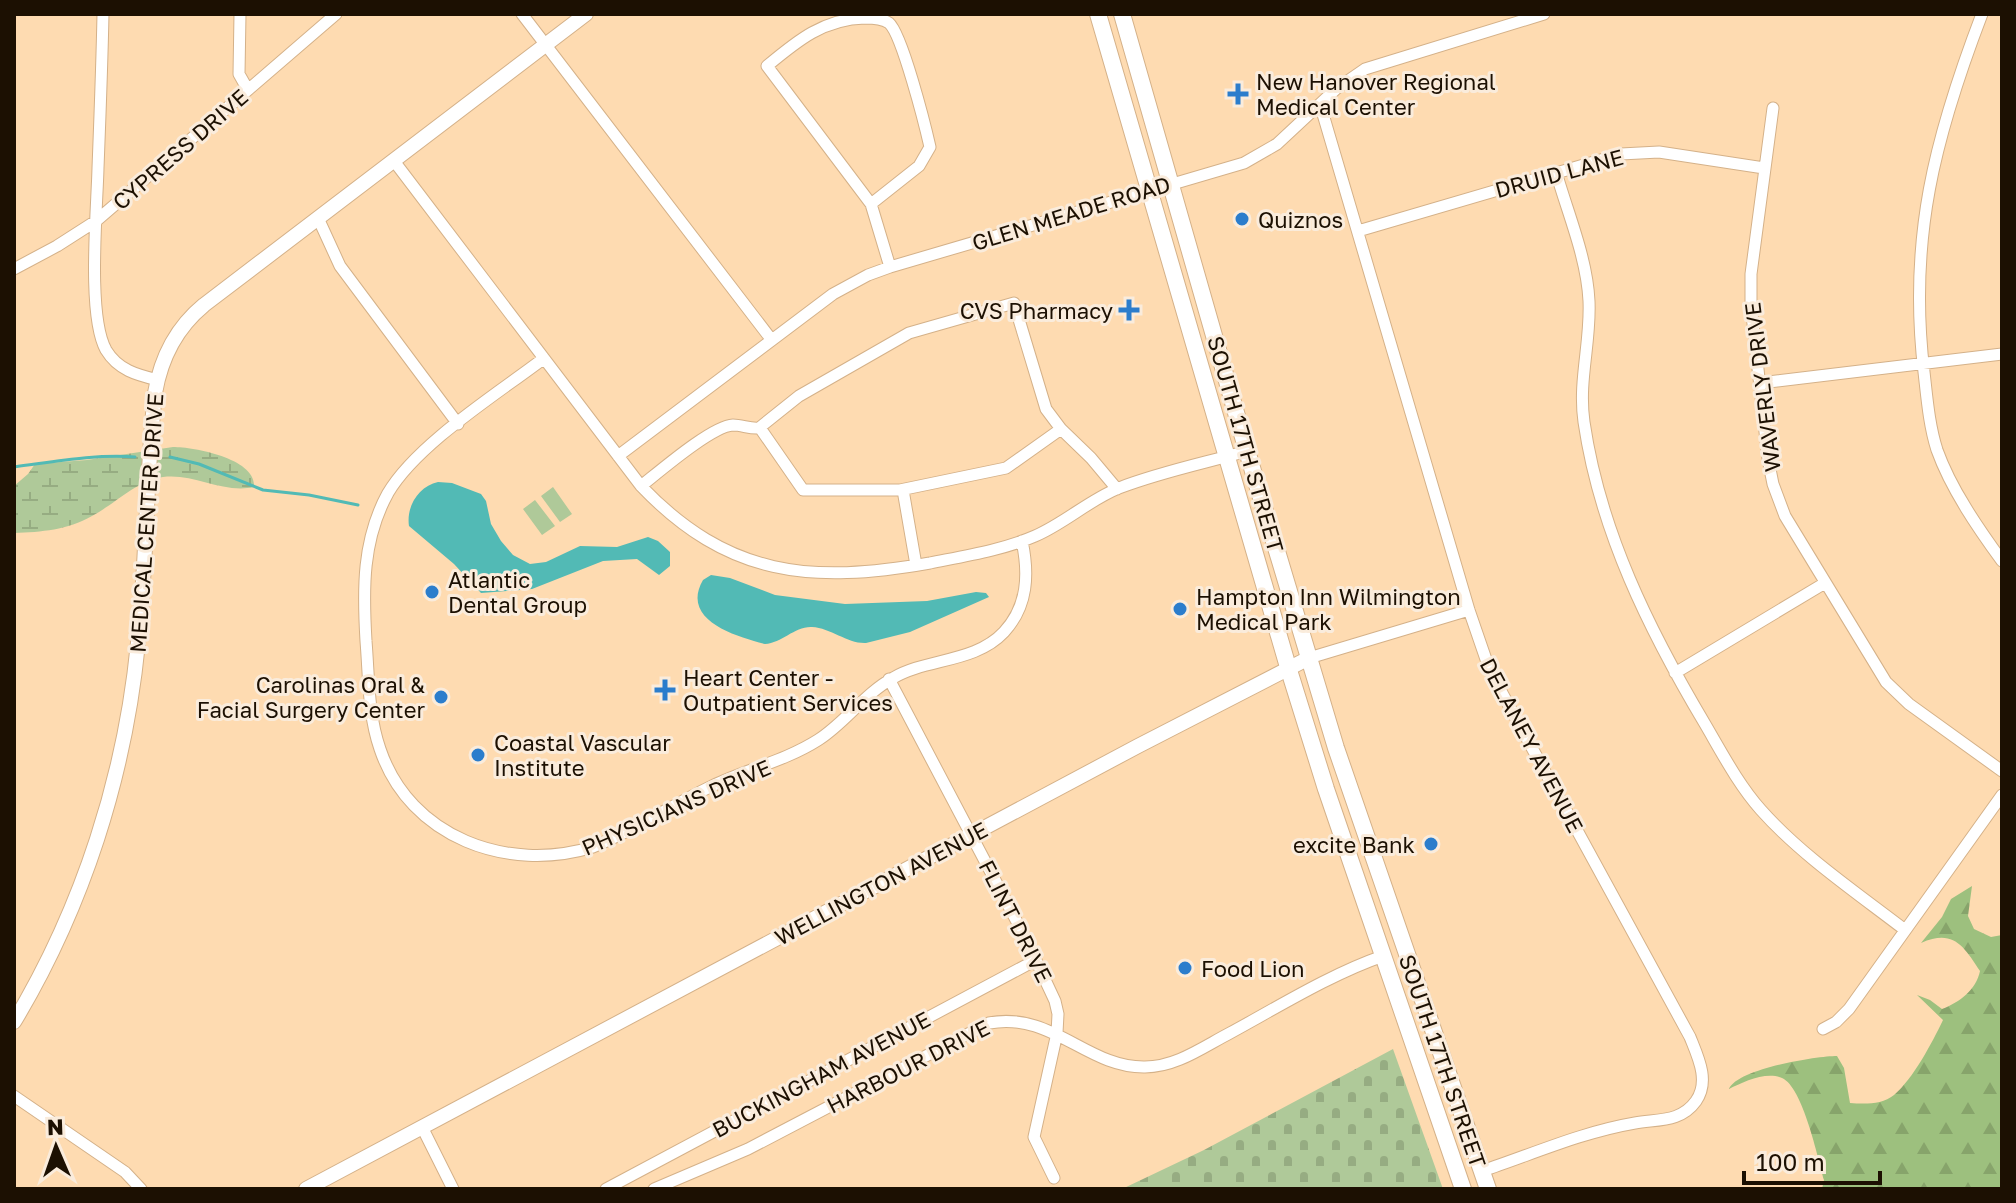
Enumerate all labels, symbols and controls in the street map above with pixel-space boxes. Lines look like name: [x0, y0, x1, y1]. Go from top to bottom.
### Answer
place label: New Hanover Regional Medical Center: [1256, 68, 1496, 120]
street label: CYPRESS DRIVE: [107, 83, 253, 215]
marker: New Hanover Regional Medical Center: [1227, 83, 1249, 105]
street label: DRUID LANE: [1492, 143, 1626, 203]
street label: GLEN MEADE ROAD: [969, 170, 1173, 256]
place label: Quiznos: [1258, 206, 1343, 233]
marker: Quiznos: [1233, 210, 1251, 228]
place label: CVS Pharmacy: [960, 297, 1113, 324]
marker: CVS Pharmacy: [1120, 301, 1138, 319]
street label: WAVERLY DRIVE: [1738, 301, 1786, 473]
street label: SOUTH 17TH STREET: [1202, 333, 1290, 556]
street label: MEDICAL CENTER DRIVE: [123, 392, 169, 654]
place label: Atlantic Dental Group: [448, 566, 587, 618]
marker: Atlantic Dental Group: [423, 583, 441, 601]
place label: Hampton Inn Wilmington Medical Park: [1196, 583, 1461, 635]
marker: Hampton Inn Wilmington Medical Park: [1171, 600, 1189, 618]
street label: DELANEY AVENUE: [1475, 653, 1589, 837]
place label: Heart Center - Outpatient Services: [683, 664, 893, 716]
place label: Carolinas Oral & Facial Surgery Center: [197, 671, 425, 723]
marker: Heart Center - Outpatient Services: [654, 679, 676, 701]
marker: Carolinas Oral & Facial Surgery Center: [432, 688, 450, 706]
place label: Coastal Vascular Institute: [494, 729, 671, 781]
marker: Coastal Vascular Institute: [469, 746, 487, 764]
street label: PHYSICIANS DRIVE: [577, 753, 775, 861]
street label: WELLINGTON AVENUE: [770, 815, 992, 951]
place label: excite Bank: [1293, 831, 1415, 858]
marker: excite Bank: [1422, 835, 1440, 853]
street label: FLINT DRIVE: [974, 855, 1058, 987]
street label: SOUTH 17TH STREET: [1394, 951, 1492, 1171]
place label: Food Lion: [1201, 955, 1304, 982]
marker: Food Lion: [1176, 959, 1194, 977]
street label: BUCKINGHAM AVENUE: [707, 1005, 935, 1143]
street label: HARBOUR DRIVE: [822, 1013, 994, 1119]
north arrow: [16, 1107, 96, 1187]
text: N: [46, 1113, 64, 1140]
scale bar: [1744, 1135, 1880, 1185]
text: 100 m: [1756, 1147, 1825, 1176]

